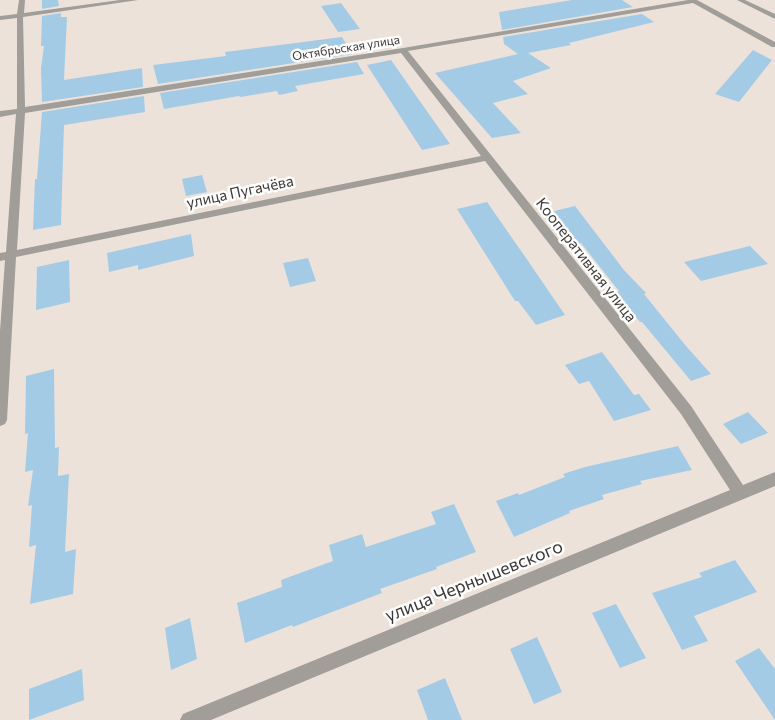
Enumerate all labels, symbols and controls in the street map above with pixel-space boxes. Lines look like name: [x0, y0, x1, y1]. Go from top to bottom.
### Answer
street label: Октябрьская улица: [291, 32, 401, 64]
street label: улица Пугачёва: [185, 172, 295, 212]
street label: Кооперативная улица: [532, 194, 640, 326]
street label: улица Чернышевского: [382, 535, 566, 627]

